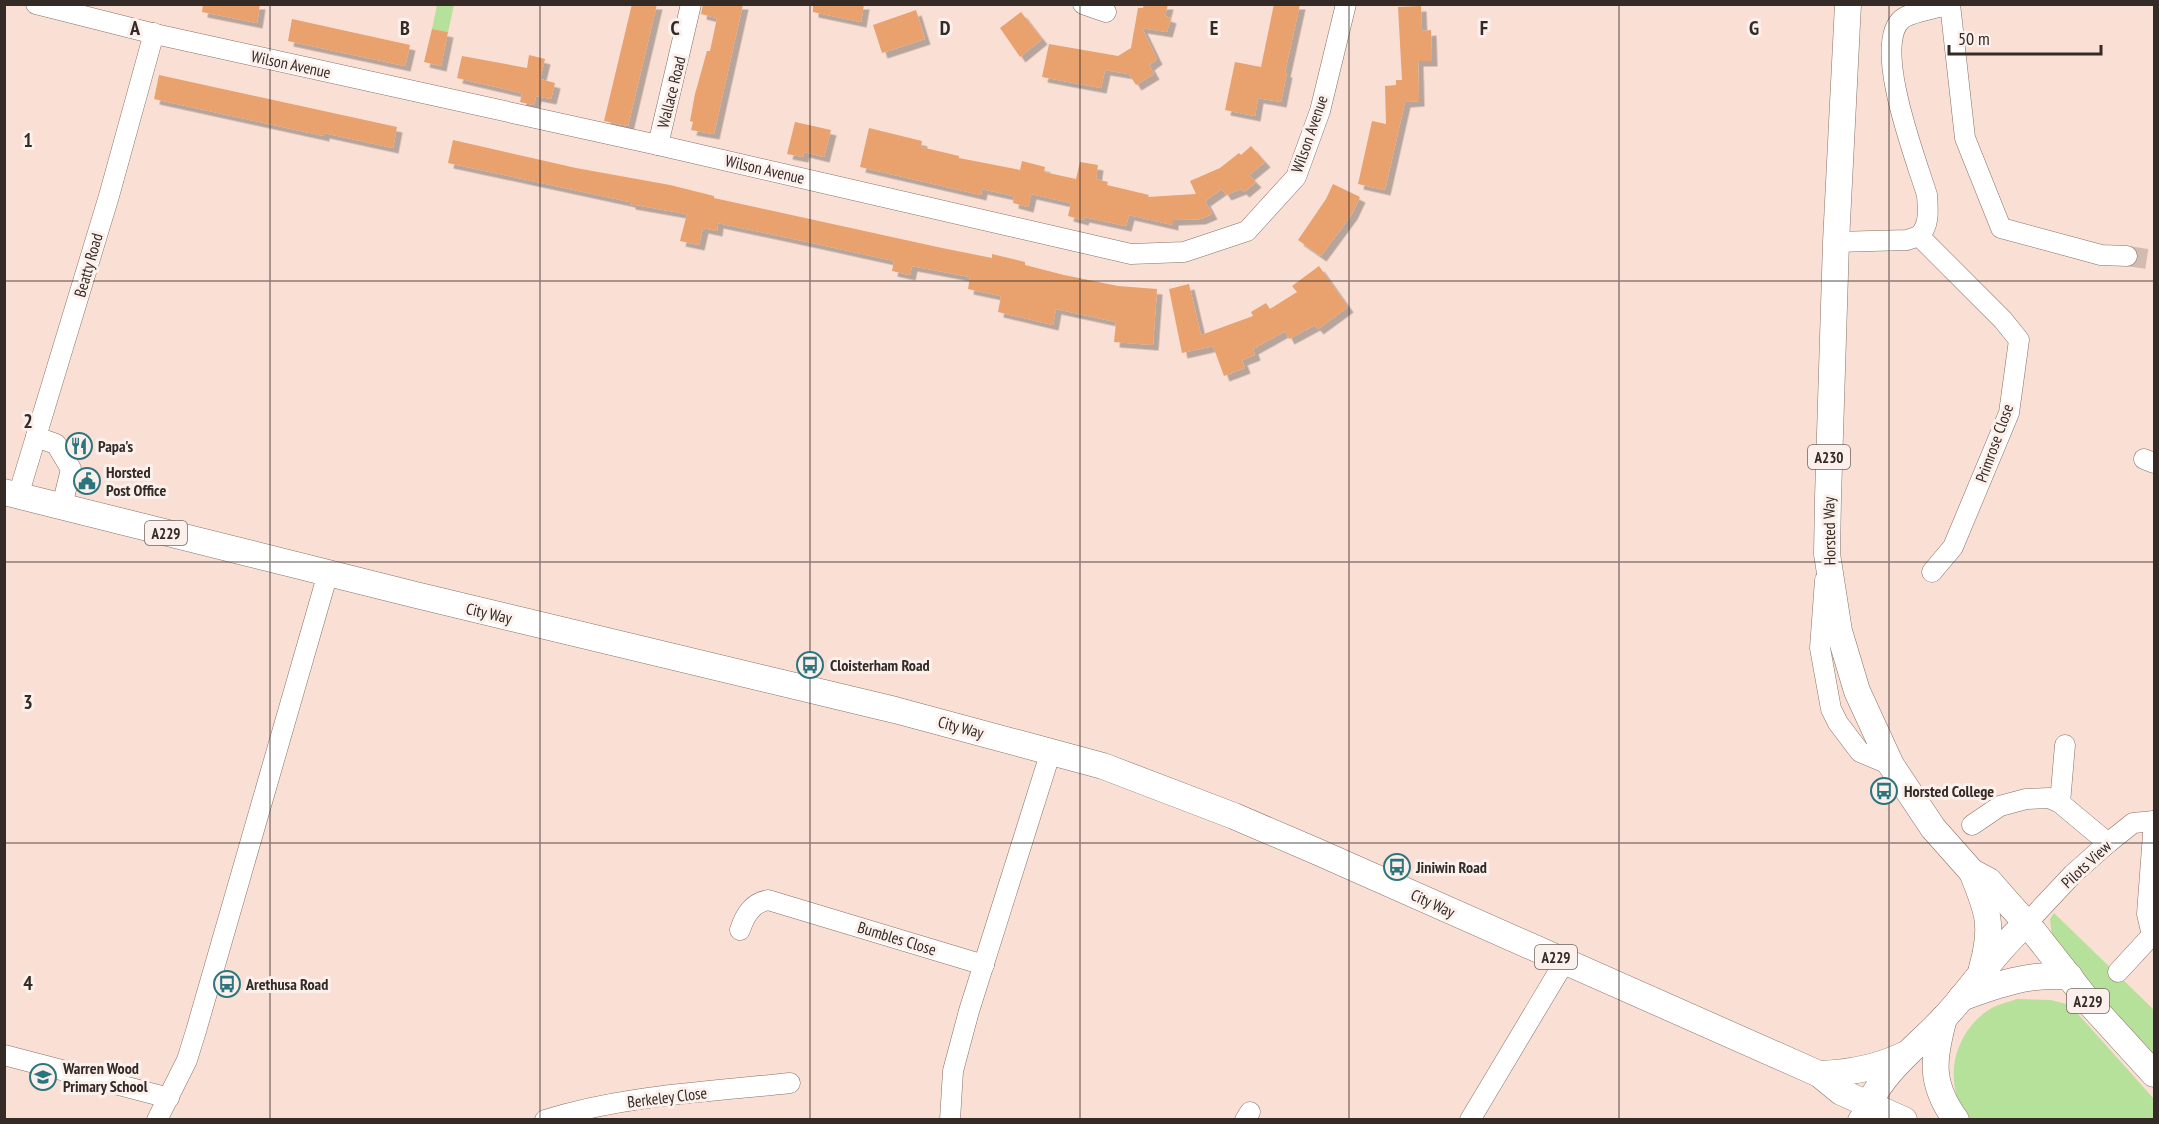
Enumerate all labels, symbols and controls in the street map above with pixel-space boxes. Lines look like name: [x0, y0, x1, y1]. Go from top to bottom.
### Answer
text: A: [129, 15, 141, 41]
text: B: [400, 15, 410, 41]
text: C: [670, 15, 680, 41]
text: D: [940, 15, 951, 41]
text: E: [1210, 15, 1218, 41]
text: F: [1480, 15, 1488, 41]
text: G: [1749, 15, 1759, 41]
scale bar: [1949, 18, 2100, 56]
text: 50 m: [1958, 27, 1990, 50]
street label: Wilson Avenue: [249, 46, 333, 82]
street label: Wallace Road: [652, 54, 690, 130]
street label: Wilson Avenue: [1286, 93, 1332, 175]
text: 1: [23, 127, 33, 153]
street label: Wilson Avenue: [723, 150, 807, 188]
street label: Beatty Road: [69, 231, 107, 299]
street label: Primrose Close: [1971, 401, 2017, 485]
text: 2: [23, 408, 33, 434]
restaurant icon: Papa's: [64, 431, 94, 461]
place label: Papa's: [98, 436, 134, 456]
road number: A230: [1808, 445, 1850, 469]
place label: Horsted Post Office: [106, 462, 166, 500]
public building icon: Horsted Post Office: [72, 466, 102, 496]
street label: Horsted Way: [1818, 496, 1840, 566]
road number: A229: [145, 521, 187, 545]
street label: City Way: [464, 598, 514, 628]
bus stop icon: Cloisterham Road: [795, 650, 825, 680]
place label: Cloisterham Road: [830, 655, 930, 675]
text: 3: [23, 689, 33, 715]
street label: City Way: [936, 711, 986, 743]
bus stop icon: Horsted College: [1869, 776, 1899, 806]
place label: Horsted College: [1904, 781, 1994, 801]
street label: Pilots View: [2057, 836, 2116, 892]
bus stop icon: Jiniwin Road: [1382, 852, 1412, 882]
place label: Jiniwin Road: [1415, 857, 1487, 877]
street label: City Way: [1408, 884, 1458, 922]
street label: Bumbles Close: [855, 917, 939, 959]
road number: A229: [1535, 945, 1577, 969]
bus stop icon: Arethusa Road: [212, 969, 242, 999]
text: 4: [23, 970, 33, 996]
place label: Arethusa Road: [245, 974, 328, 994]
road number: A229: [2067, 989, 2109, 1013]
place label: Warren Wood Primary School: [62, 1058, 148, 1096]
school or university icon: Warren Wood Primary School: [28, 1062, 58, 1092]
street label: Berkeley Close: [626, 1082, 708, 1112]

